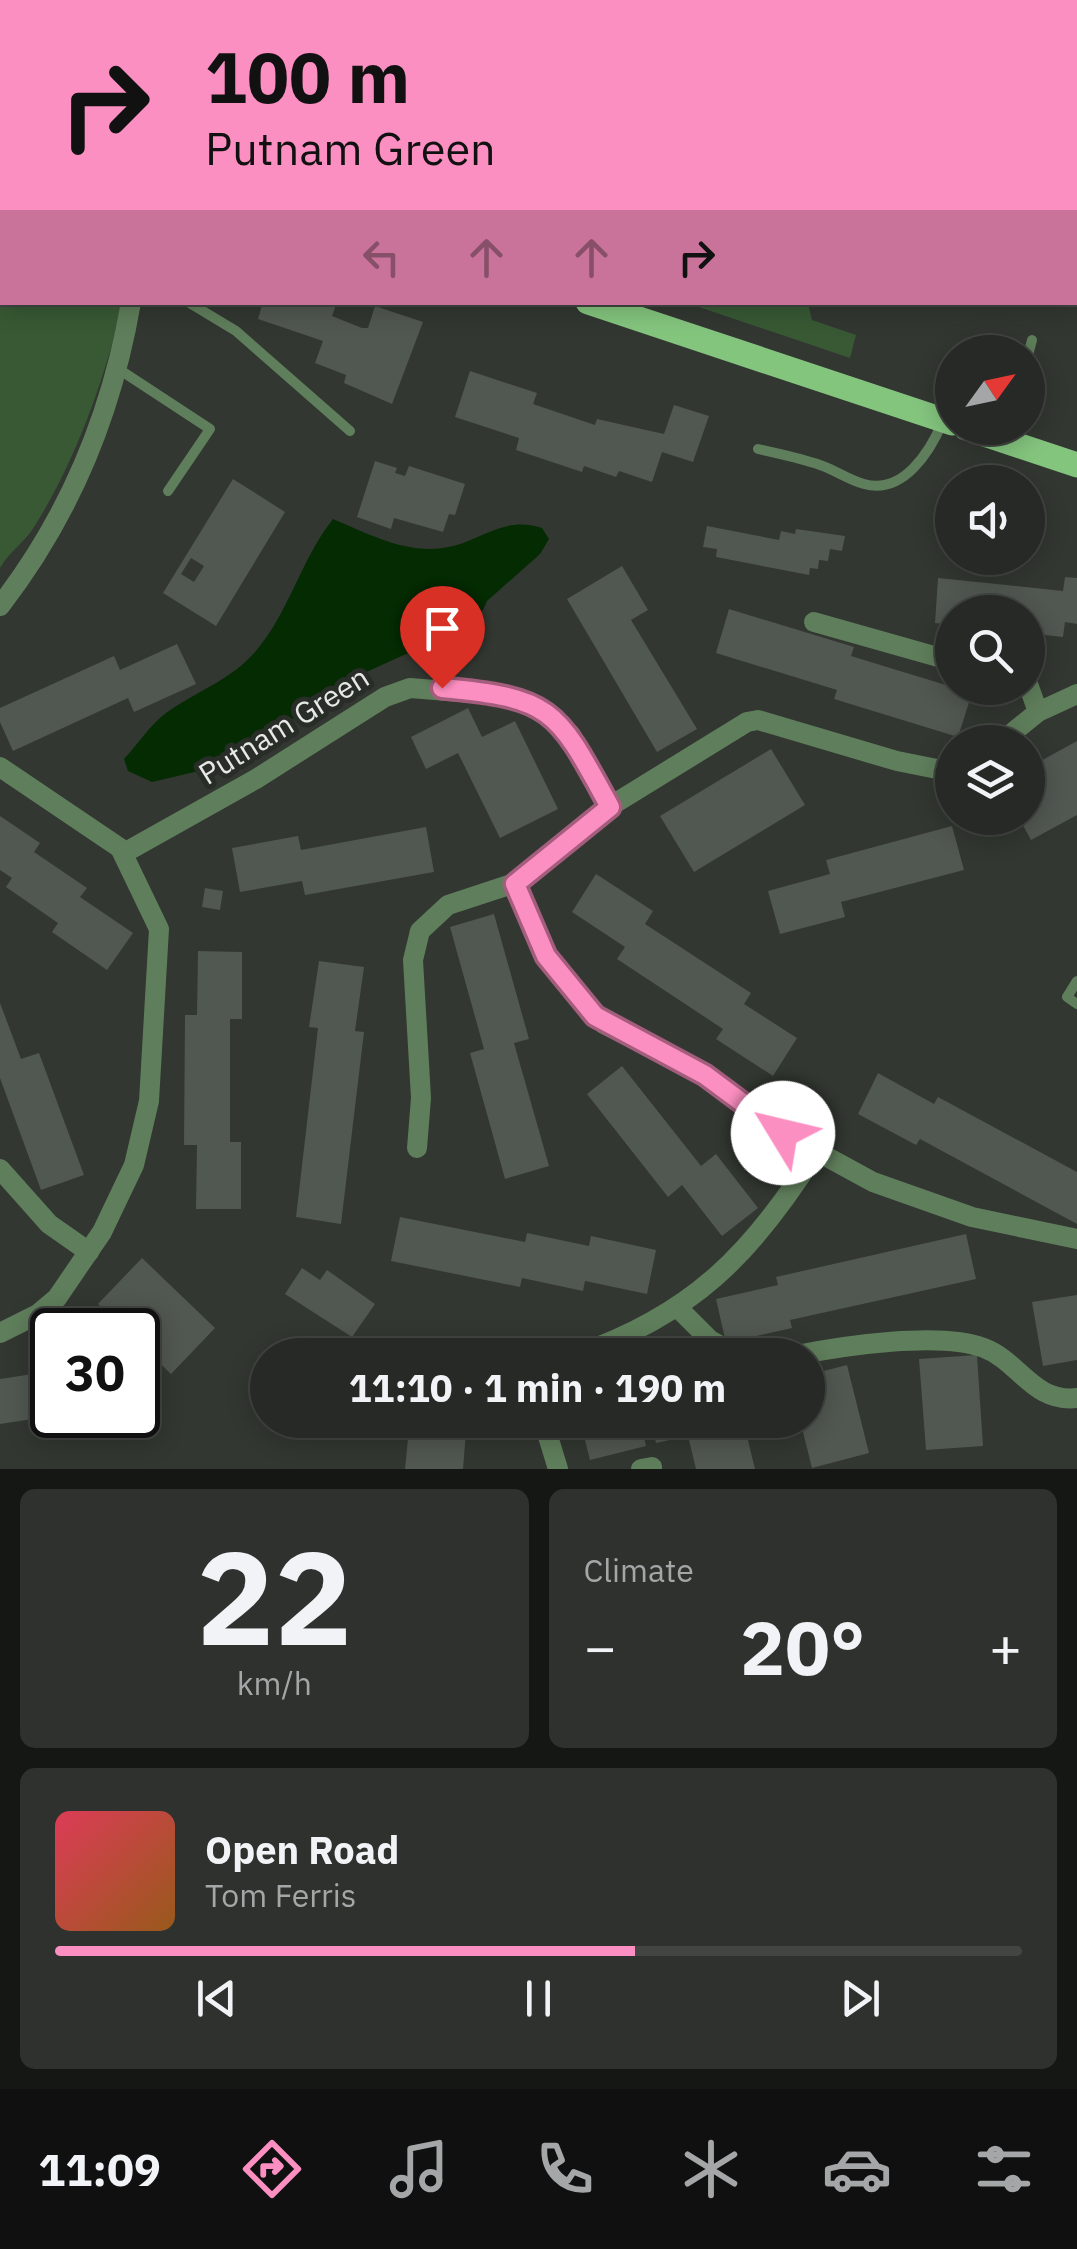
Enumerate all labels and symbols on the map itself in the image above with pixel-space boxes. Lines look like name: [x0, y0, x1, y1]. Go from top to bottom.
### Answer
north arrow: [935, 335, 1045, 445]
pin: [400, 586, 485, 689]
street label: Putnam Green: [191, 657, 376, 793]
position arrow: [731, 1081, 835, 1185]
speed limit sign: 30: [30, 1308, 160, 1438]

